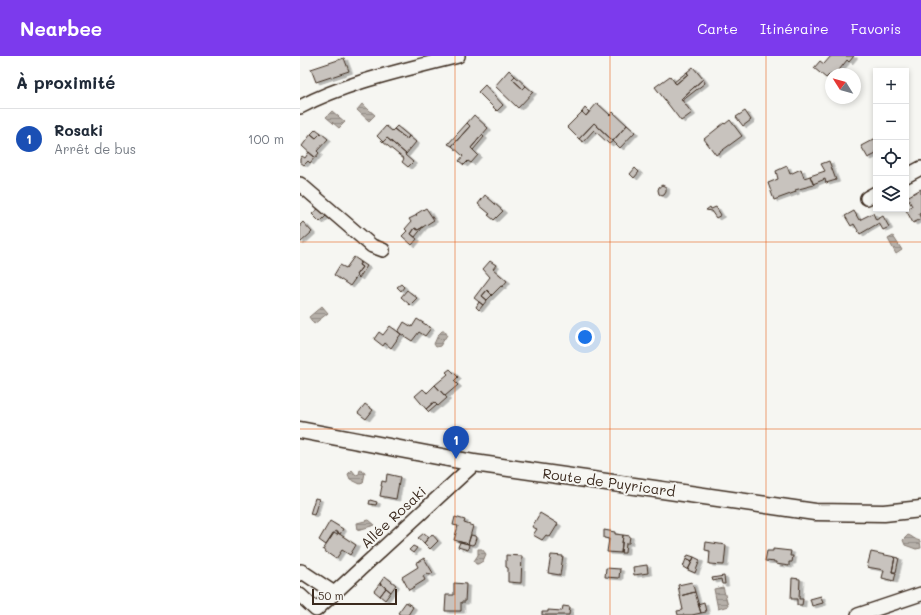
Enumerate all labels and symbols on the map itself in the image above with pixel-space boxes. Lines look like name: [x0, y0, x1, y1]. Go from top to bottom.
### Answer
north arrow: [825, 68, 861, 104]
your location: [575, 327, 595, 347]
pin: 1: [443, 426, 469, 459]
street label: Route de Puyricard: [541, 463, 677, 501]
street label: Allée Rosaki: [356, 482, 430, 552]
scale bar: [312, 587, 397, 606]

